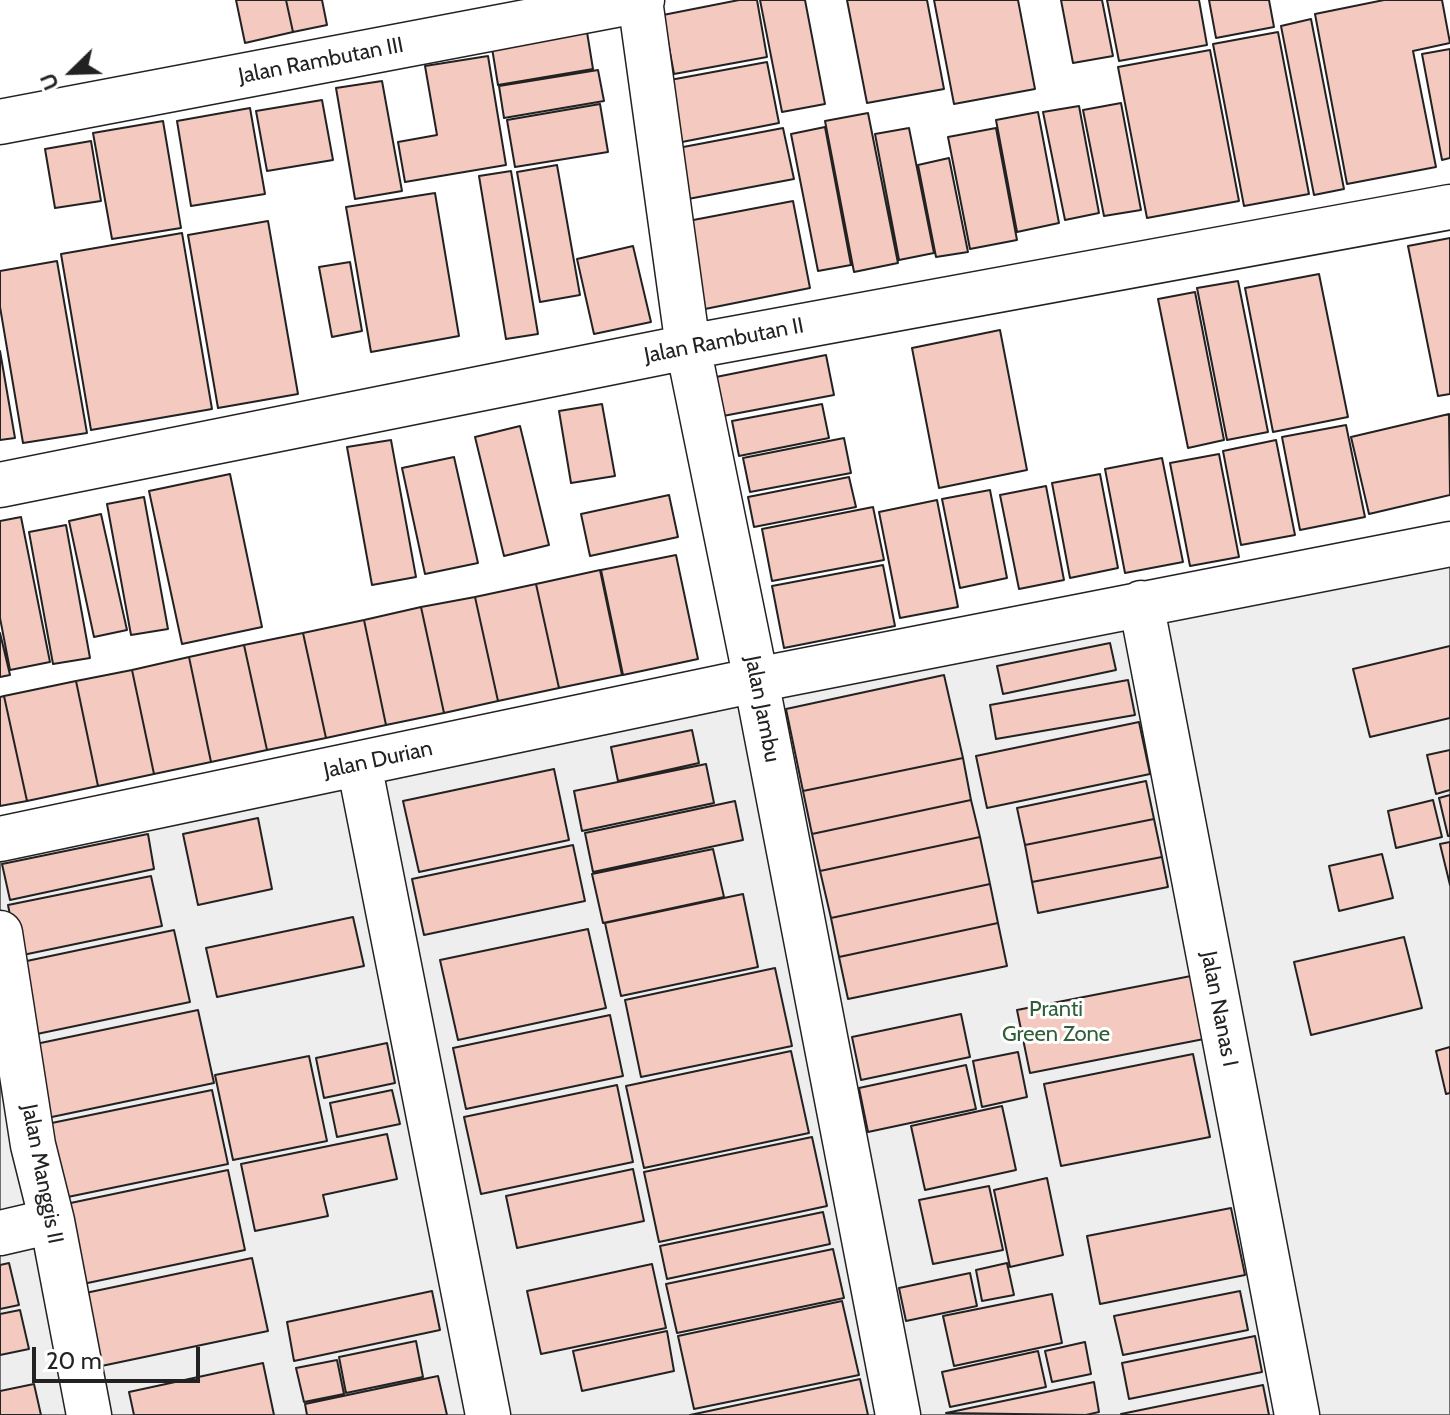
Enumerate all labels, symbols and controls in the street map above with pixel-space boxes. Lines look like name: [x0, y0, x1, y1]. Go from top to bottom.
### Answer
north arrow: [32, 32, 112, 112]
street label: Jalan Rambutan III: [236, 32, 406, 90]
text: U: [34, 69, 65, 94]
street label: Jalan Rambutan II: [642, 313, 806, 369]
street label: Jalan Jambu: [739, 654, 785, 764]
street label: Jalan Durian: [321, 736, 435, 784]
street label: Jalan Nanas I: [1195, 949, 1243, 1069]
park label: Pranti Green Zone: [1002, 997, 1110, 1048]
street label: Jalan Manggis II: [16, 1102, 68, 1246]
scale bar: [36, 1331, 204, 1381]
text: 20 m: [46, 1346, 102, 1375]

